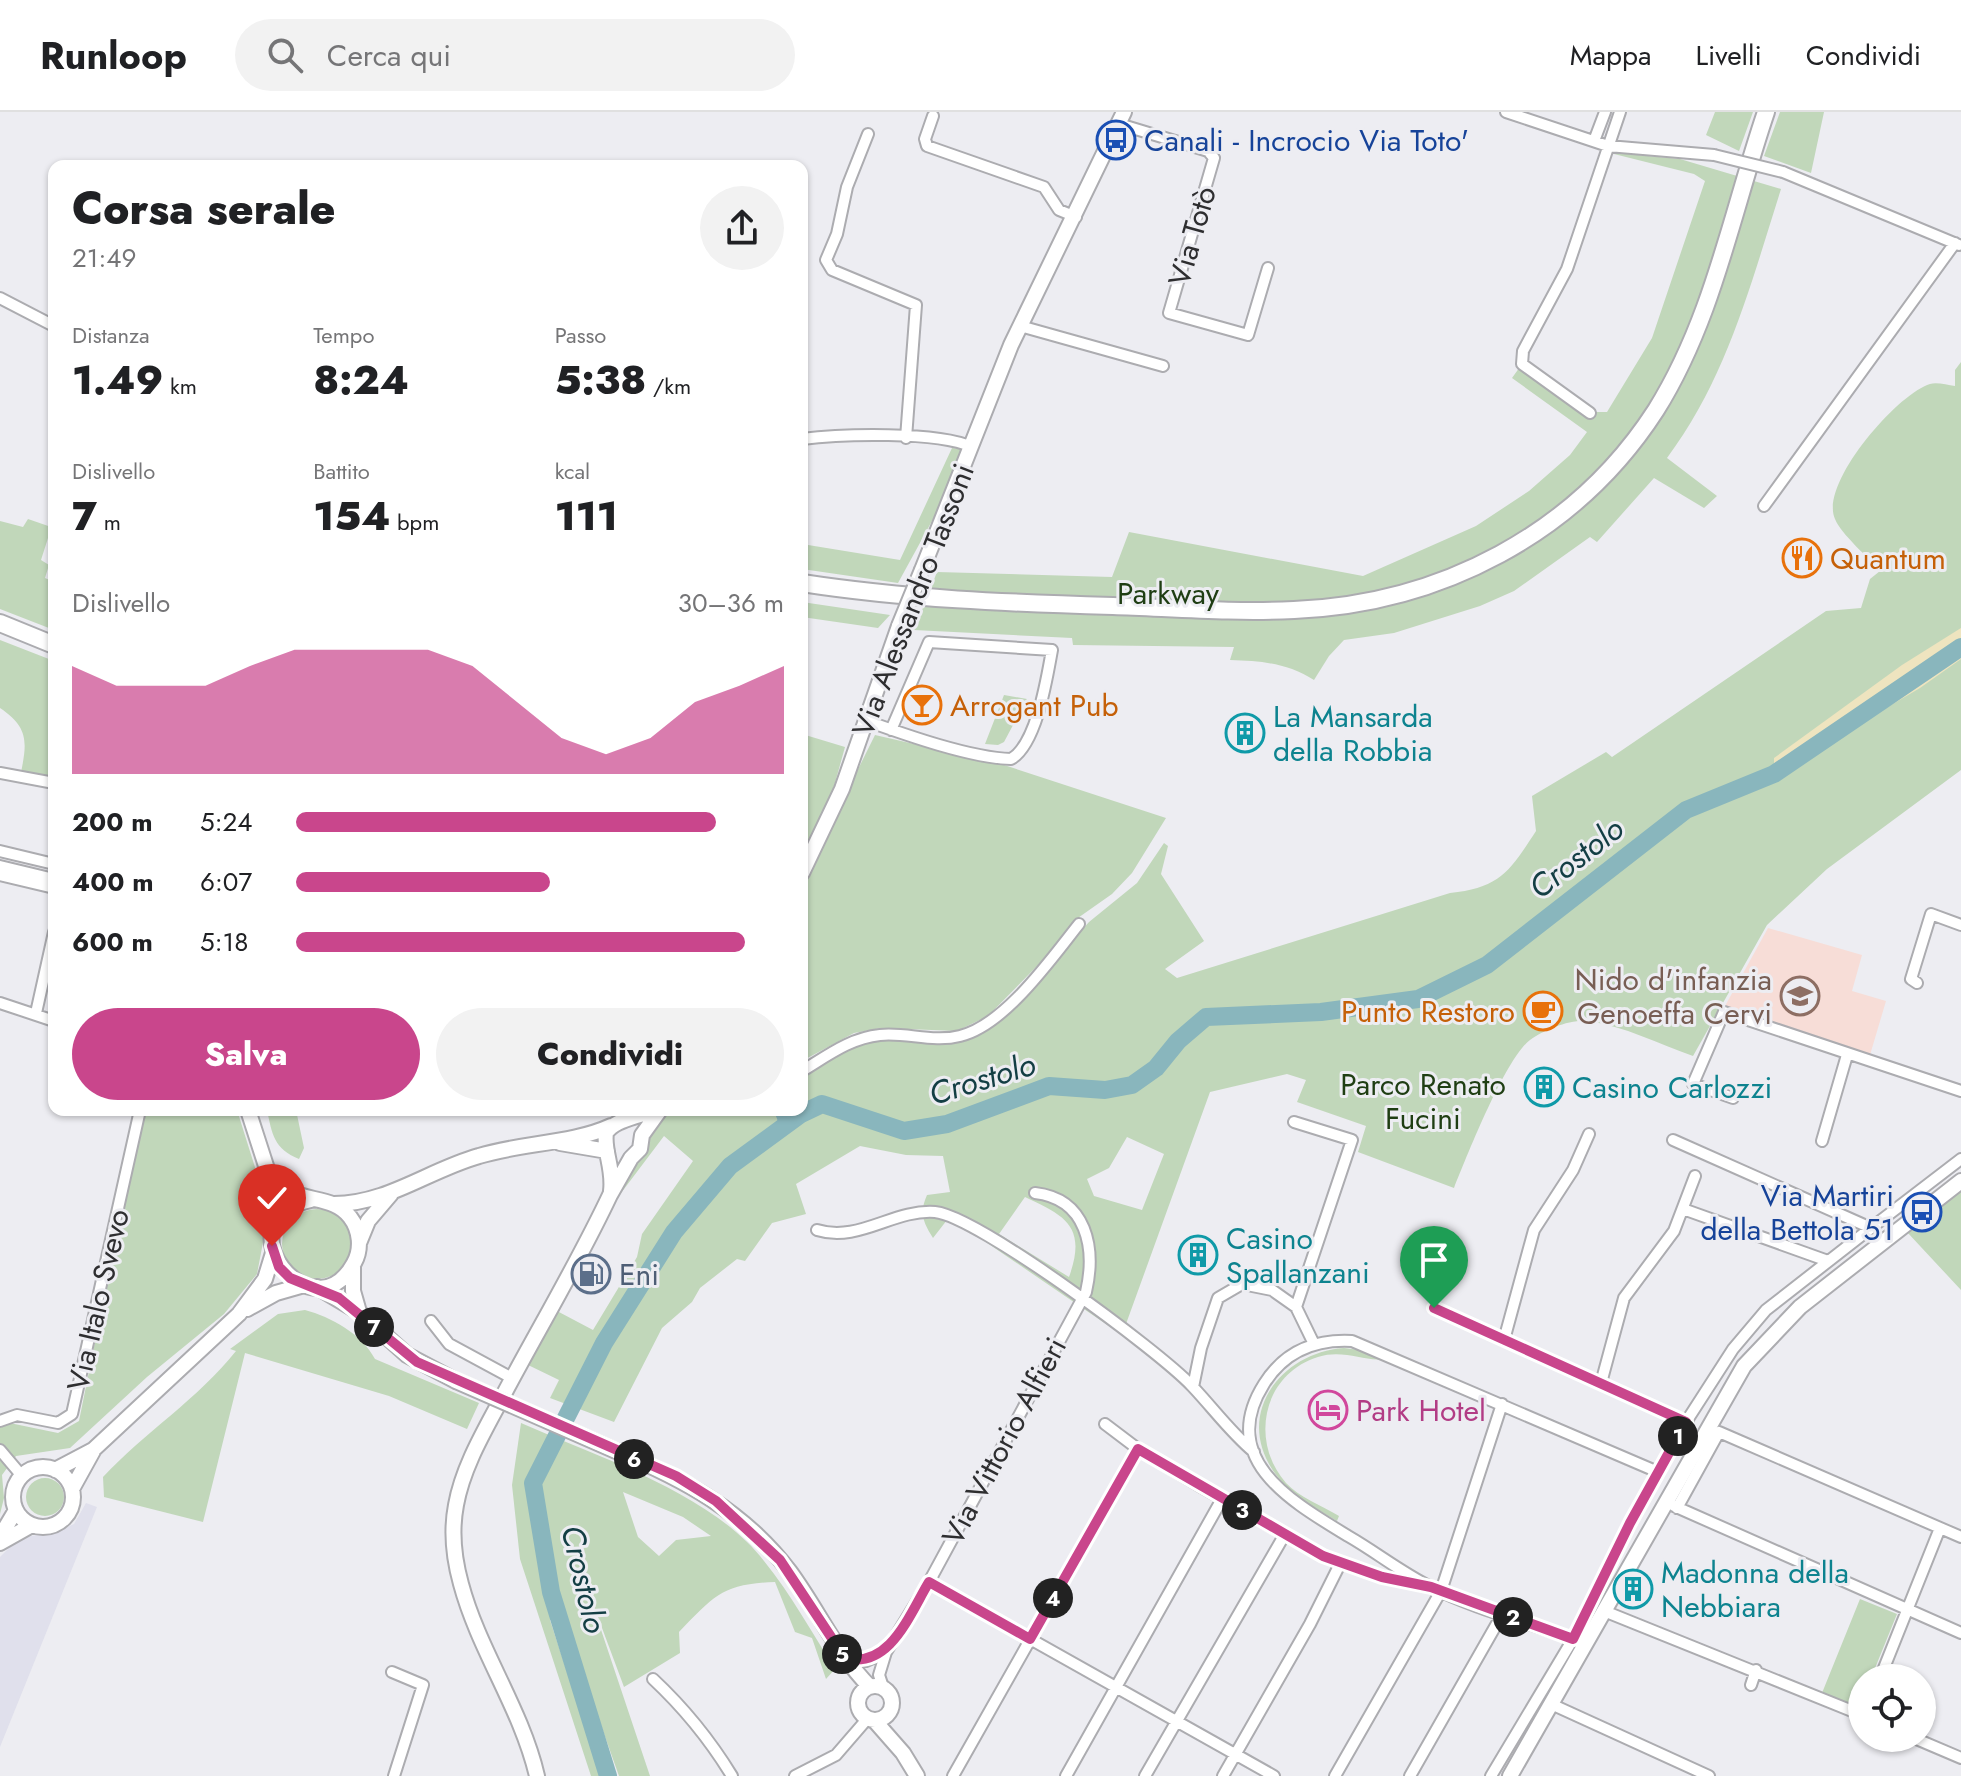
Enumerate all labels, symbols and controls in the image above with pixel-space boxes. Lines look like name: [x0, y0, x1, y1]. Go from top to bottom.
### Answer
search box: [235, 19, 795, 91]
text: Runloop: [40, 28, 187, 83]
icon: search: [263, 33, 307, 77]
text: Cerca qui: [327, 34, 451, 77]
text: Mappa: [1570, 35, 1651, 76]
text: Livelli: [1695, 35, 1762, 76]
text: Condividi: [1806, 35, 1921, 76]
bus stop icon: Canali - Incrocio Via Toto': [1095, 119, 1137, 161]
place label: Canali - Incrocio Via Toto': [1144, 119, 1469, 162]
text: Corsa serale: [72, 177, 336, 241]
street label: Via Totò: [1157, 181, 1227, 291]
button: share: [700, 186, 784, 270]
text: 21:49: [72, 239, 136, 277]
text: Distanza: [72, 319, 150, 351]
text: Tempo: [313, 319, 374, 351]
text: Passo: [555, 319, 606, 351]
text: 1.49: [72, 351, 163, 409]
text: 8:24: [313, 351, 409, 409]
text: 5:38: [555, 351, 646, 409]
text: km: [163, 370, 197, 402]
text: /km: [646, 370, 691, 402]
text: Dislivello: [72, 455, 155, 487]
text: Battito: [313, 455, 370, 487]
text: kcal: [555, 455, 590, 487]
street label: Via Alessandro Tassoni: [841, 457, 985, 743]
text: 7: [72, 487, 97, 545]
text: 154: [313, 487, 390, 545]
text: 111: [555, 487, 618, 545]
text: m: [97, 506, 121, 538]
text: bpm: [390, 506, 439, 538]
restaurant icon: Quantum: [1781, 537, 1823, 579]
place label: Quantum: [1830, 537, 1946, 580]
park label: Parkway: [1117, 572, 1220, 615]
text: Dislivello: [72, 584, 170, 622]
text: 30–36 m: [678, 584, 784, 622]
bar icon: Arrogant Pub: [901, 684, 943, 726]
place label: Arrogant Pub: [950, 684, 1118, 727]
place label: La Mansarda della Robbia: [1273, 695, 1433, 772]
building icon: La Mansarda della Robbia: [1224, 712, 1266, 754]
text: 200 m: [72, 803, 153, 841]
text: 5:24: [200, 803, 252, 841]
water label: Crostolo: [1519, 806, 1633, 910]
text: 400 m: [72, 863, 154, 901]
text: 6:07: [200, 863, 252, 901]
text: 600 m: [72, 923, 153, 961]
text: 5:18: [200, 923, 248, 961]
place label: Nido d'infanzia Genoeffa Cervi: [1574, 958, 1772, 1035]
school or university icon: Nido d'infanzia Genoeffa Cervi: [1779, 975, 1821, 1017]
place label: Punto Restoro: [1341, 990, 1515, 1033]
cafe icon: Punto Restoro: [1522, 990, 1564, 1032]
button: Salva: [72, 1008, 420, 1100]
button: Condividi: [436, 1008, 784, 1100]
water label: Crostolo: [923, 1041, 1041, 1117]
park label: Parco Renato Fucini: [1340, 1063, 1506, 1140]
building icon: Casino Carlozzi: [1523, 1066, 1565, 1108]
place label: Casino Carlozzi: [1572, 1066, 1772, 1109]
pin: [238, 1164, 306, 1246]
place label: Via Martiri della Bettola 51: [1701, 1174, 1894, 1251]
icon: check: [250, 1176, 294, 1220]
bus stop icon: Via Martiri della Bettola 51: [1901, 1191, 1943, 1233]
street label: Via Italo Svevo: [56, 1205, 140, 1395]
place label: Casino Spallanzani: [1226, 1217, 1370, 1294]
pin: [1400, 1226, 1468, 1308]
building icon: Casino Spallanzani: [1177, 1234, 1219, 1276]
icon: arrive: [1412, 1238, 1456, 1282]
fuel station icon: Eni: [570, 1253, 612, 1295]
place label: Eni: [619, 1253, 659, 1296]
pin: 7: [354, 1307, 394, 1347]
text: 7: [367, 1311, 381, 1343]
street label: Via Vittorio Alfieri: [931, 1330, 1077, 1552]
hotel icon: Park Hotel: [1307, 1389, 1349, 1431]
place label: Park Hotel: [1356, 1389, 1486, 1432]
pin: 1: [1658, 1416, 1698, 1456]
text: 1: [1672, 1420, 1684, 1452]
pin: 6: [614, 1439, 654, 1479]
text: 6: [627, 1443, 641, 1475]
pin: 3: [1222, 1490, 1262, 1530]
text: 3: [1235, 1494, 1249, 1526]
water label: Crostolo: [549, 1521, 619, 1638]
place label: Madonna della Nebbiara: [1661, 1551, 1849, 1628]
building icon: Madonna della Nebbiara: [1612, 1568, 1654, 1610]
pin: 4: [1033, 1578, 1073, 1618]
text: 4: [1045, 1582, 1061, 1614]
pin: 2: [1493, 1597, 1533, 1637]
text: 2: [1506, 1601, 1520, 1633]
pin: 5: [822, 1634, 862, 1674]
text: 5: [835, 1638, 849, 1670]
map controls: [1848, 1664, 1936, 1752]
button: locate: [1848, 1664, 1936, 1752]

